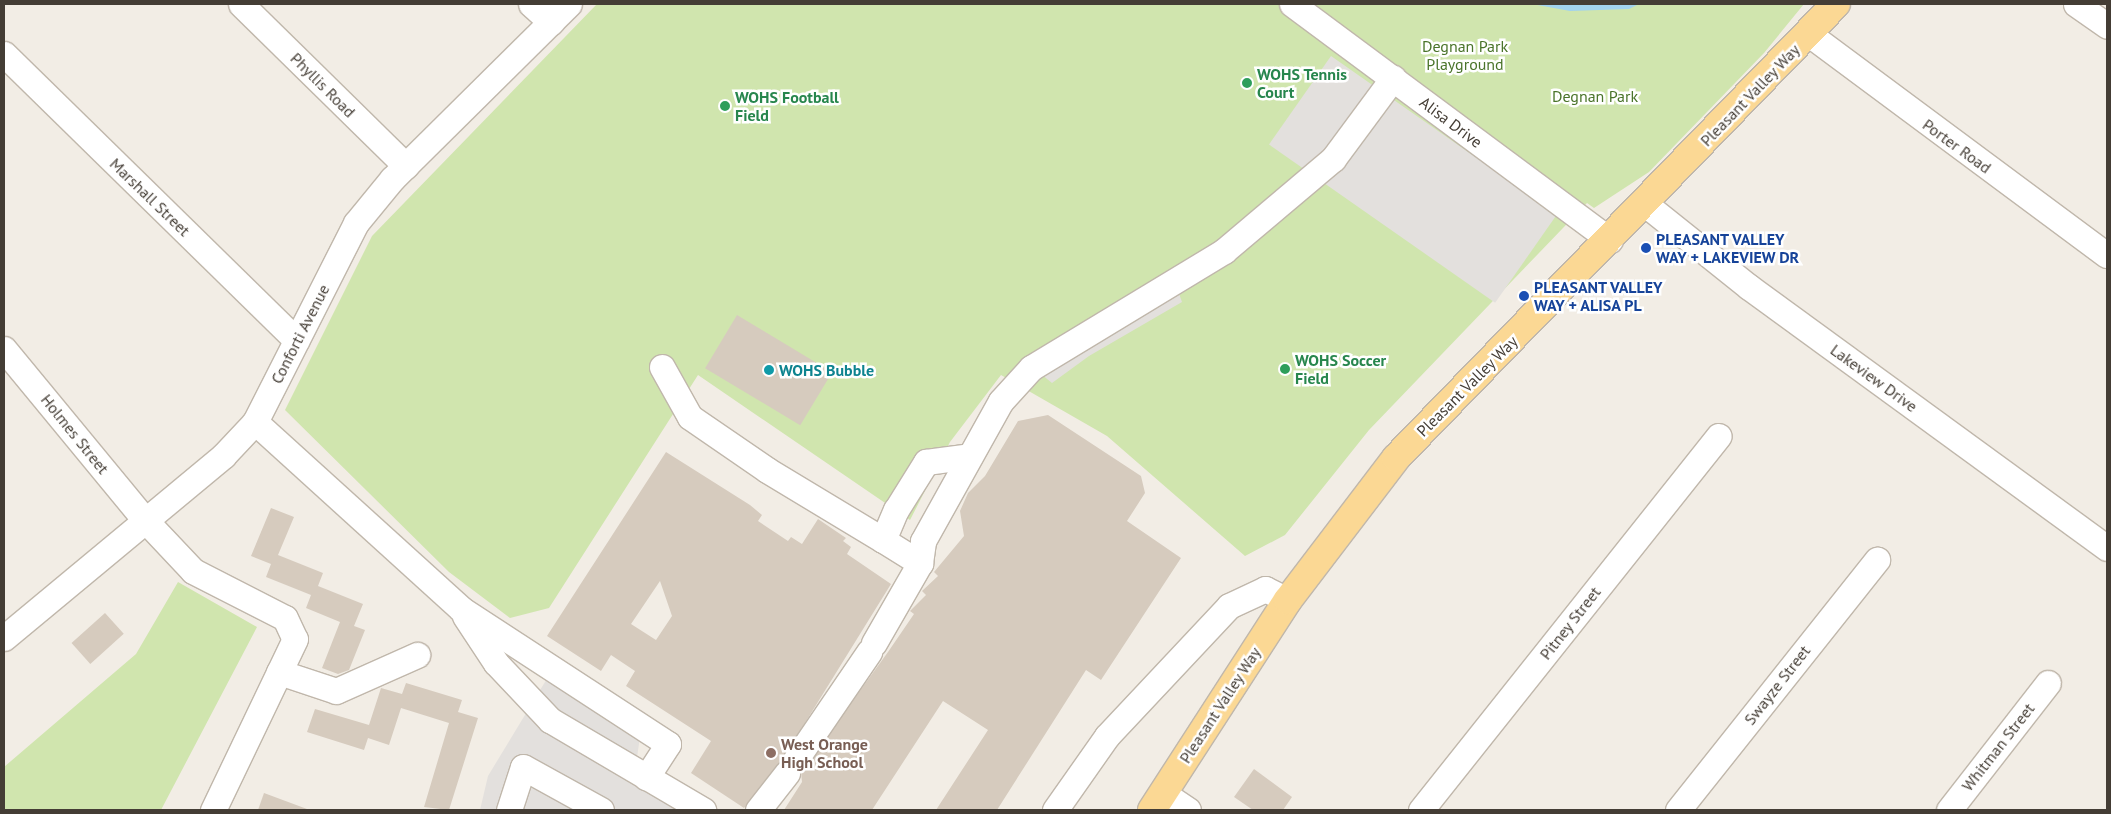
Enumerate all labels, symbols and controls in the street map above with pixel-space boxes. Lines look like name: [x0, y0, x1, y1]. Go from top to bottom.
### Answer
park label: Degnan Park Playground: [1422, 36, 1508, 74]
street label: Pleasant Valley Way: [1696, 39, 1804, 151]
street label: Phyllis Road: [287, 49, 359, 121]
place label: WOHS Tennis Court: [1257, 64, 1348, 102]
marker: WOHS Tennis Court: [1241, 77, 1253, 89]
park label: Degnan Park: [1552, 86, 1638, 106]
place label: WOHS Football Field: [735, 87, 839, 125]
street label: Alisa Drive: [1416, 92, 1486, 152]
marker: WOHS Football Field: [719, 100, 731, 112]
street label: Porter Road: [1919, 115, 1995, 177]
street label: Marshall Street: [106, 154, 194, 240]
place label: PLEASANT VALLEY WAY + LAKEVIEW DR: [1656, 229, 1800, 267]
marker: PLEASANT VALLEY WAY + LAKEVIEW DR: [1640, 242, 1652, 254]
place label: PLEASANT VALLEY WAY + ALISA PL: [1534, 277, 1664, 315]
street label: Conforti Avenue: [267, 281, 333, 387]
marker: PLEASANT VALLEY WAY + ALISA PL: [1518, 290, 1530, 302]
street label: Pleasant Valley Way: [1412, 331, 1522, 441]
street label: Lakeview Drive: [1827, 340, 1921, 416]
place label: WOHS Soccer Field: [1295, 350, 1386, 388]
place label: WOHS Bubble: [779, 360, 874, 380]
marker: WOHS Soccer Field: [1279, 363, 1291, 375]
marker: WOHS Bubble: [763, 364, 775, 376]
street label: Holmes Street: [37, 390, 113, 478]
street label: Pitney Street: [1535, 583, 1605, 663]
street label: Swayze Street: [1740, 641, 1814, 729]
street label: Pleasant Valley Way: [1175, 643, 1265, 767]
street label: Whitman Street: [1958, 699, 2038, 795]
place label: West Orange High School: [781, 734, 868, 772]
marker: West Orange High School: [765, 747, 777, 759]

